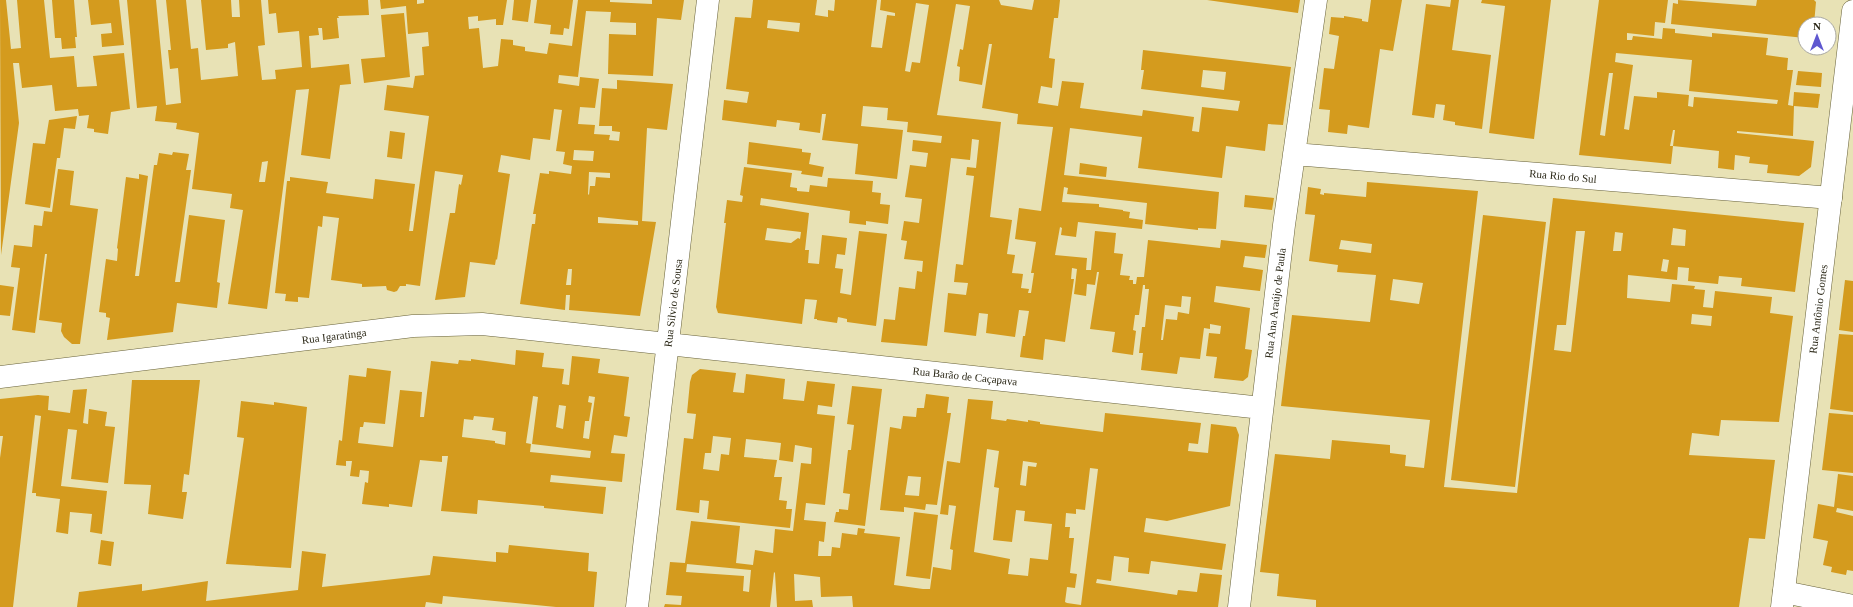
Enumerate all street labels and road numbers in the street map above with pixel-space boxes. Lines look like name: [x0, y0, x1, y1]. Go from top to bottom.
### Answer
street label: Rua Rio do Sul: [1529, 167, 1597, 185]
street label: Rua Ana Araújo de Paula: [1262, 247, 1288, 359]
street label: Rua Silvio de Sousa: [662, 258, 684, 348]
street label: Rua Antônio Gomes: [1807, 264, 1829, 354]
street label: Rua Igaratinga: [301, 326, 367, 346]
street label: Rua Barão de Caçapava: [912, 365, 1018, 387]

